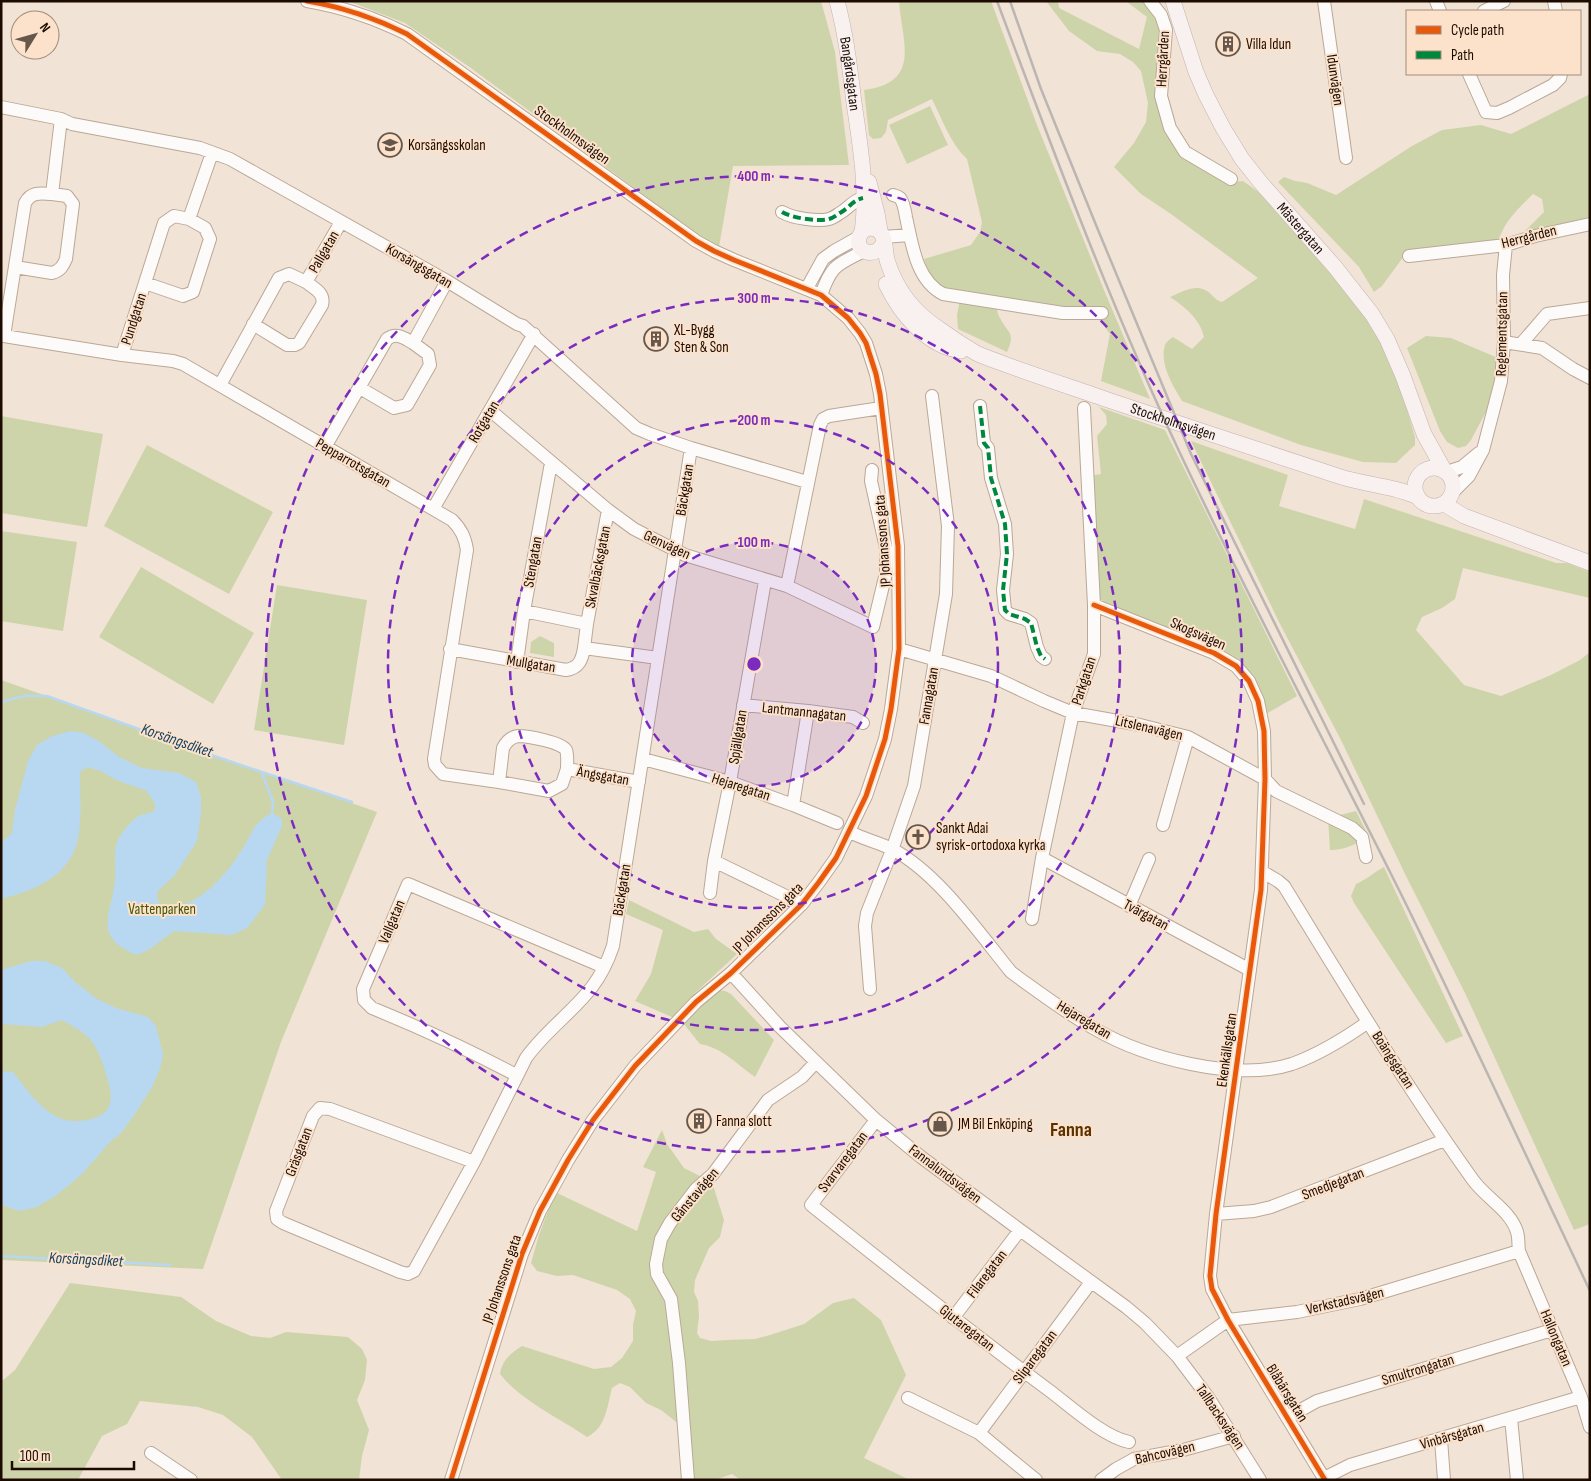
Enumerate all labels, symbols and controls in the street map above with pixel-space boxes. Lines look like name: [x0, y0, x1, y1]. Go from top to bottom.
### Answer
north arrow: [10, 10, 60, 60]
legend: [1406, 10, 1581, 75]
text: N: [36, 19, 54, 36]
text: Cycle path: [1451, 21, 1504, 40]
street label: Herrgården: [1152, 30, 1174, 88]
building icon: Villa Idun: [1215, 31, 1241, 57]
street label: Bangårdsgatan: [836, 35, 865, 112]
place label: Villa Idun: [1246, 35, 1291, 54]
text: Path: [1451, 46, 1474, 65]
street label: Idunvägen: [1322, 53, 1348, 107]
street label: Stockholmsvägen: [530, 101, 614, 169]
school or university icon: Korsängsskolan: [377, 132, 403, 158]
place label: Korsängsskolan: [408, 136, 486, 155]
text: 400 m: [737, 167, 771, 186]
street label: Mästergatan: [1273, 198, 1329, 258]
street label: Herrgården: [1499, 221, 1559, 253]
street label: Pallgatan: [304, 227, 344, 277]
street label: Korsängsgatan: [382, 239, 456, 293]
text: 300 m: [737, 289, 771, 308]
street label: Pundgatan: [117, 291, 151, 347]
street label: Regementsgatan: [1492, 291, 1512, 377]
place label: XL-Bygg Sten & Son: [673, 321, 729, 357]
building icon: XL-Bygg Sten & Son: [643, 326, 669, 352]
street label: Rotgatan: [464, 397, 504, 447]
street label: Stockholmsvägen: [1128, 399, 1218, 445]
text: 200 m: [737, 411, 771, 430]
street label: Pepparrotsgatan: [312, 434, 394, 492]
street label: Bäckgatan: [672, 463, 698, 517]
street label: JP Johanssons gata: [870, 494, 896, 589]
street label: Skvalbäcksgatan: [581, 524, 615, 610]
street label: Genvägen: [640, 526, 694, 564]
text: 100 m: [738, 533, 770, 552]
street label: Stengatan: [519, 535, 547, 589]
street label: Skogsvägen: [1167, 613, 1229, 655]
street label: Mullgatan: [505, 651, 557, 677]
street label: Parkgatan: [1067, 654, 1101, 708]
centre of rings: [745, 655, 763, 673]
street label: Fannagatan: [915, 666, 943, 726]
street label: Lantmannagatan: [761, 698, 847, 726]
street label: Spjällgatan: [724, 708, 752, 766]
street label: Litslenavägen: [1113, 711, 1185, 745]
water label: Korsängsdiket: [139, 720, 217, 763]
street label: Ängsgatan: [574, 762, 631, 790]
street label: Hejaregatan: [709, 769, 773, 805]
place label: Sankt Adai syrisk-ortodoxa kyrka: [936, 819, 1046, 855]
church icon: Sankt Adai syrisk-ortodoxa kyrka: [905, 824, 931, 850]
street label: Bäckgatan: [609, 863, 635, 917]
street label: JP Johanssons gata: [728, 878, 808, 958]
street label: Tvärgatan: [1120, 895, 1172, 935]
street label: Vallgatan: [374, 897, 410, 947]
park label: Vattenparken: [128, 900, 196, 919]
street label: Hejaregatan: [1053, 996, 1115, 1044]
street label: Ekenkällsgatan: [1212, 1012, 1242, 1088]
street label: Boängsgatan: [1367, 1028, 1419, 1092]
building icon: Fanna slott: [686, 1108, 712, 1134]
shop icon: JM Bil Enköping: [927, 1111, 953, 1137]
place label: Fanna slott: [716, 1112, 772, 1131]
place label: JM Bil Enköping: [957, 1115, 1033, 1134]
district label: Fanna: [1050, 1118, 1092, 1142]
street label: Gräsgatan: [281, 1125, 317, 1179]
street label: Svarvaregatan: [814, 1128, 872, 1196]
street label: Fannalundsvägen: [905, 1140, 985, 1208]
street label: Smedjegatan: [1299, 1163, 1367, 1205]
street label: Gånstavägen: [667, 1164, 723, 1226]
street label: JP Johanssons gata: [478, 1232, 526, 1327]
street label: Filaregatan: [963, 1246, 1011, 1302]
water label: Korsängsdiket: [48, 1249, 125, 1272]
street label: Verkstadsvägen: [1304, 1283, 1386, 1319]
street label: Gjutaregatan: [935, 1300, 999, 1356]
street label: Hallongatan: [1536, 1307, 1576, 1369]
street label: Sliparegatan: [1009, 1326, 1061, 1388]
street label: Smultrongatan: [1380, 1350, 1456, 1390]
street label: Blåbärsgatan: [1262, 1360, 1312, 1426]
street label: Tallbacksvägen: [1191, 1381, 1249, 1453]
street label: Vinbärsgatan: [1418, 1418, 1486, 1454]
street label: Bahcovägen: [1133, 1437, 1197, 1469]
scale bar: [12, 1438, 135, 1470]
text: 100 m: [20, 1447, 51, 1466]

